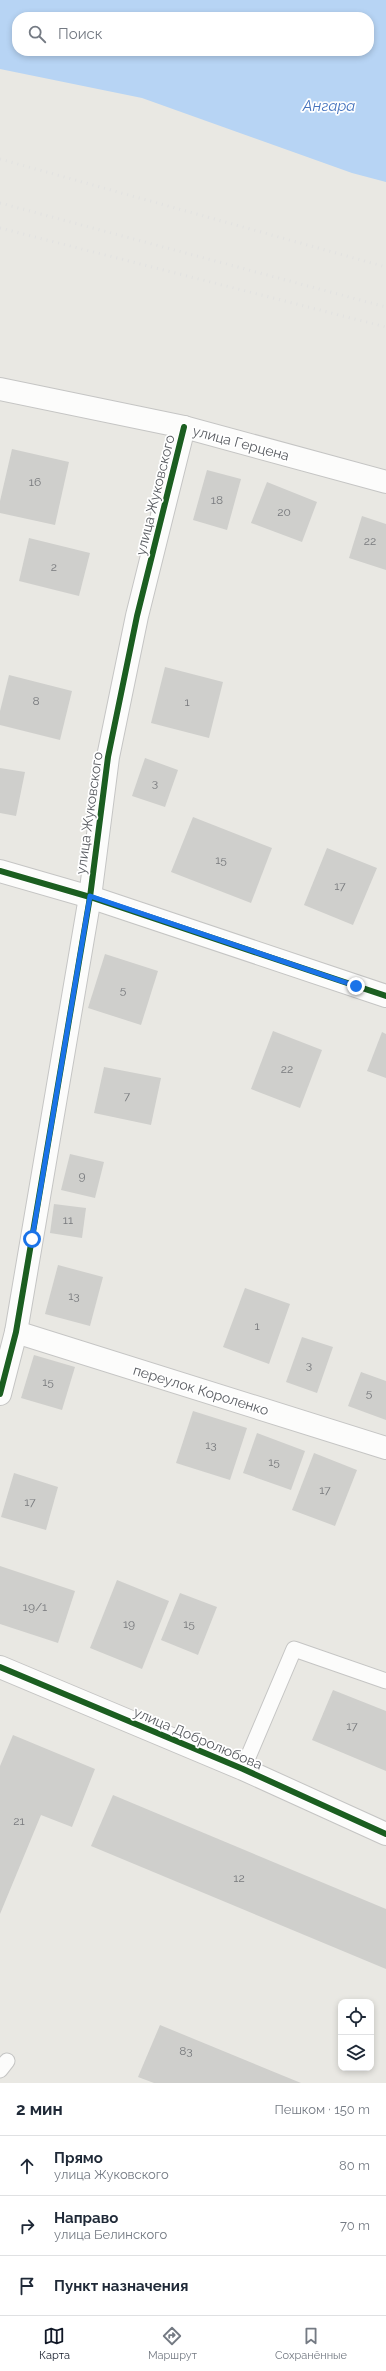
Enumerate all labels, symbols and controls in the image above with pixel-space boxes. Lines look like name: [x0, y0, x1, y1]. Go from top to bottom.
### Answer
search box: [12, 12, 374, 56]
icon: search: [26, 23, 48, 45]
text: Поиск: [58, 25, 103, 43]
water label: Ангара: [302, 97, 355, 115]
street label: улица Герцена: [191, 422, 291, 464]
street label: улица Жуковского: [132, 433, 178, 557]
house number: 16: [29, 475, 41, 489]
house number: 18: [211, 493, 223, 507]
house number: 20: [277, 505, 291, 519]
house number: 22: [364, 534, 376, 548]
house number: 2: [51, 560, 57, 574]
house number: 8: [32, 694, 40, 708]
house number: 1: [184, 695, 190, 709]
street label: улица Жуковского: [72, 751, 106, 875]
house number: 3: [152, 776, 158, 790]
house number: 15: [215, 853, 227, 867]
house number: 17: [334, 879, 346, 893]
route end: [347, 977, 365, 995]
house number: 5: [120, 983, 127, 997]
house number: 22: [281, 1062, 293, 1076]
house number: 7: [124, 1089, 131, 1103]
house number: 9: [78, 1169, 86, 1183]
house number: 11: [63, 1213, 73, 1227]
route start: [23, 1230, 41, 1248]
house number: 13: [68, 1289, 80, 1303]
house number: 1: [254, 1319, 260, 1333]
house number: 3: [306, 1358, 312, 1372]
street label: переулок Короленко: [131, 1362, 271, 1418]
house number: 15: [42, 1375, 54, 1389]
house number: 5: [366, 1386, 373, 1400]
house number: 13: [205, 1438, 217, 1452]
house number: 15: [268, 1455, 280, 1469]
house number: 17: [319, 1483, 331, 1497]
house number: 17: [24, 1495, 36, 1509]
house number: 19/1: [23, 1600, 47, 1614]
house number: 19: [123, 1617, 135, 1631]
house number: 15: [183, 1617, 195, 1631]
street label: улица Добролюбова: [131, 1704, 265, 1772]
house number: 17: [346, 1719, 358, 1733]
house number: 21: [13, 1814, 25, 1828]
house number: 12: [233, 1871, 245, 1885]
map controls: [338, 1999, 374, 2071]
button: locate: [338, 1999, 374, 2035]
button: layers: [338, 2035, 374, 2071]
house number: 83: [179, 2044, 193, 2058]
text: 2 мин: [16, 2099, 63, 2119]
text: Пешком · 150 m: [275, 2102, 370, 2117]
text: Прямо: [54, 2149, 103, 2167]
icon: ahead: [16, 2155, 38, 2177]
text: 80 m: [339, 2158, 370, 2173]
text: улица Жуковского: [54, 2167, 169, 2182]
text: Направо: [54, 2209, 118, 2227]
icon: right: [16, 2215, 38, 2237]
text: 70 m: [340, 2218, 370, 2233]
text: улица Белинского: [54, 2227, 167, 2242]
icon: arrive: [16, 2275, 38, 2297]
text: Пункт назначения: [54, 2277, 188, 2295]
tab: Карта: [39, 2325, 70, 2362]
tab: Маршрут: [148, 2325, 197, 2362]
tab: Сохранённые: [275, 2325, 347, 2362]

